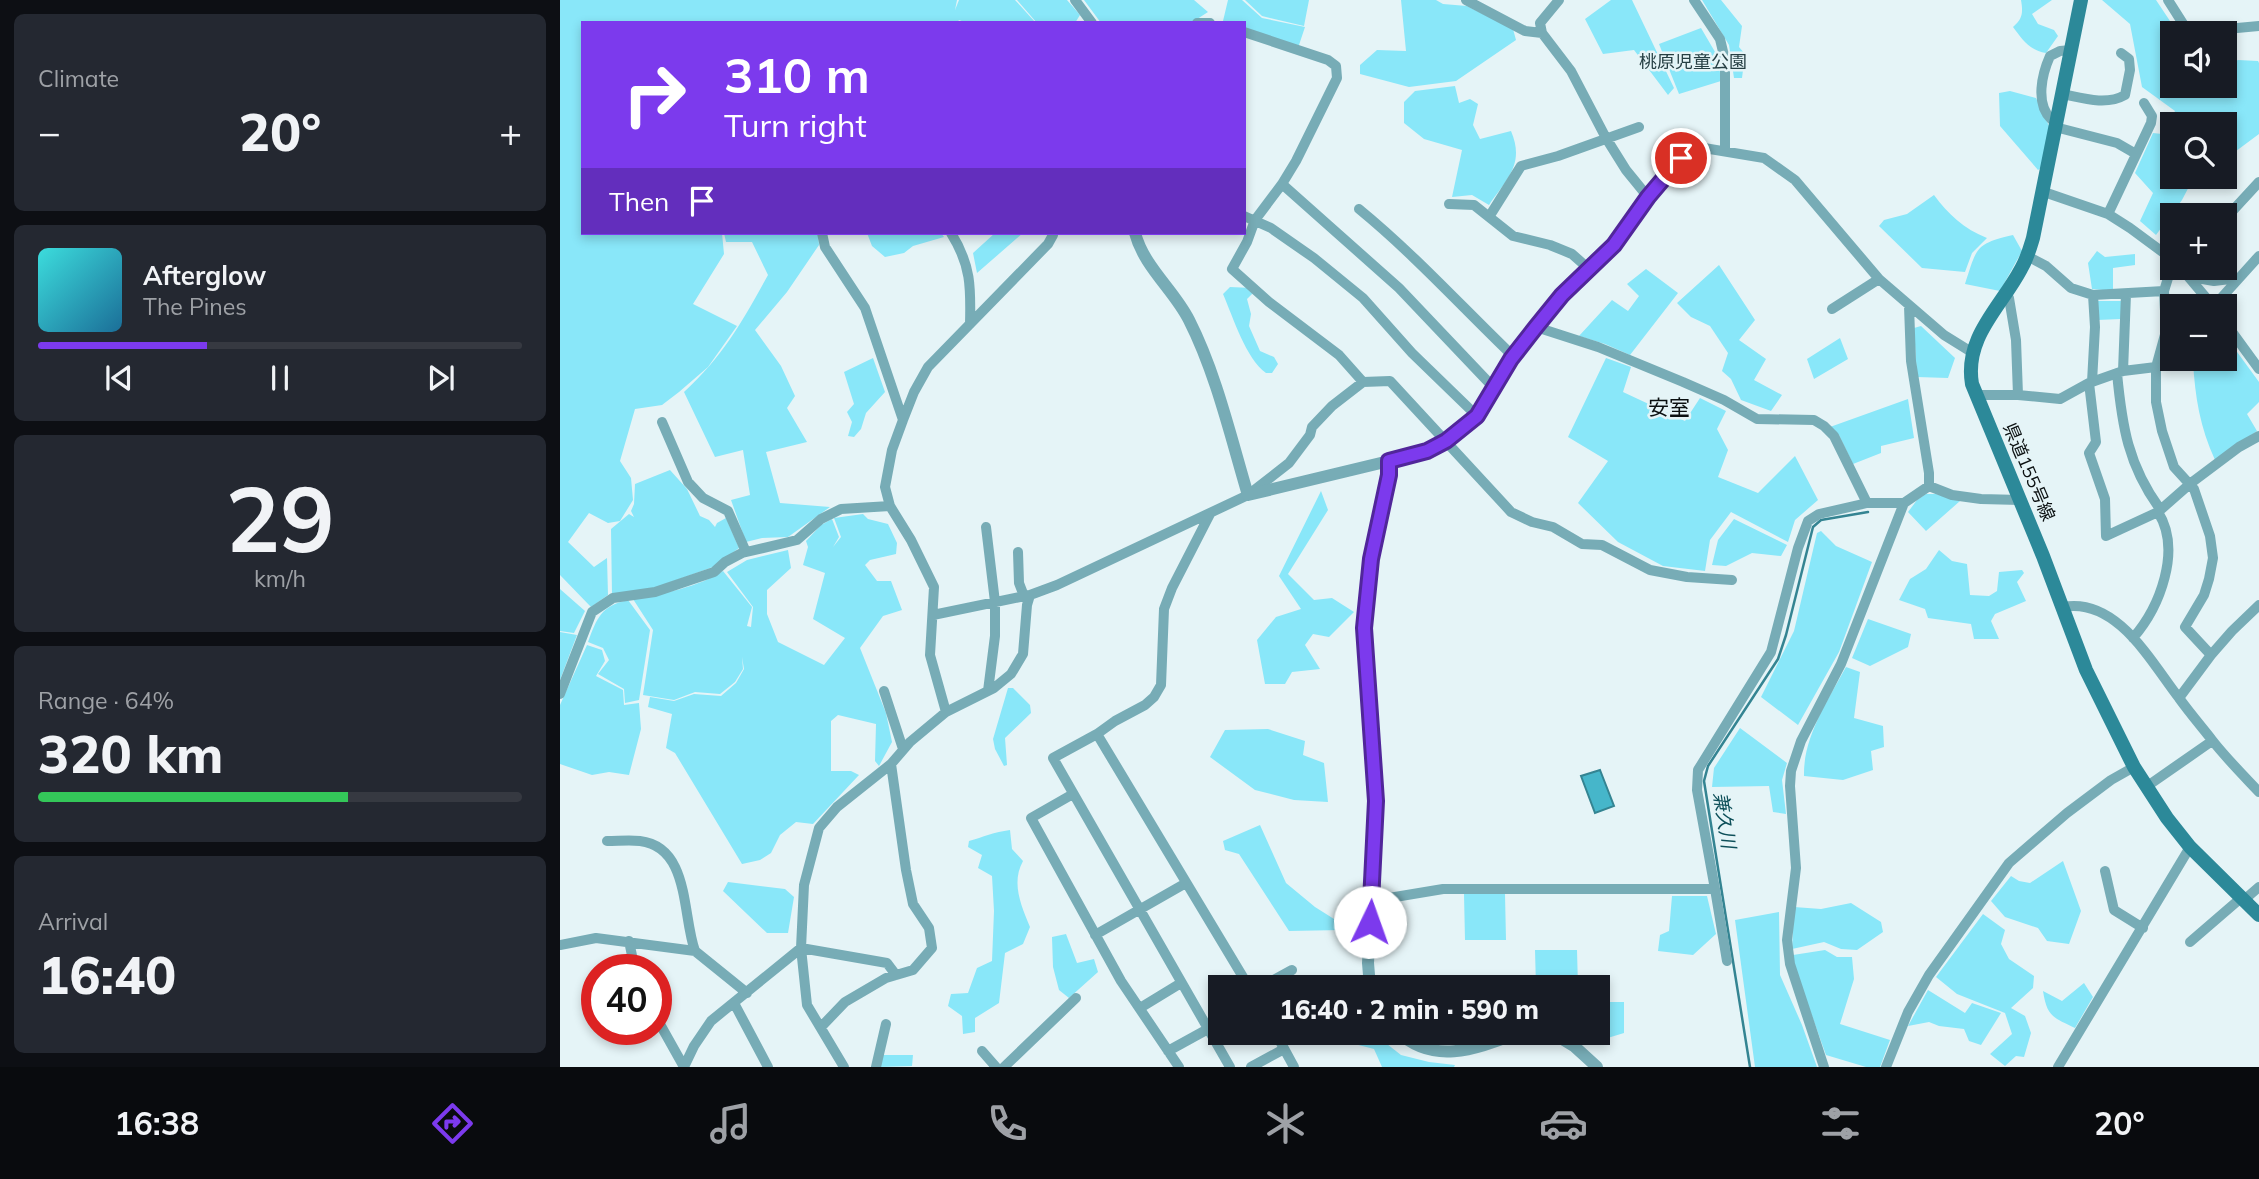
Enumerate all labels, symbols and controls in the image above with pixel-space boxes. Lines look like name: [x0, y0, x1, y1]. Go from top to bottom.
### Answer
map controls: [2160, 21, 2237, 371]
button: sound: [2160, 21, 2237, 98]
text: 310 m: [724, 44, 870, 105]
icon: right: [609, 49, 700, 140]
park label: 桃原児童公園: [1639, 50, 1747, 73]
text: Climate: [38, 64, 119, 93]
text: 20°: [239, 99, 321, 164]
text: Turn right: [724, 105, 867, 145]
text: −: [38, 108, 61, 156]
text: +: [499, 108, 522, 156]
button: search: [2160, 112, 2237, 189]
pin: [1651, 128, 1711, 188]
icon: arrive: [1662, 139, 1700, 177]
icon: arrive: [683, 182, 721, 220]
text: Then: [609, 185, 669, 218]
button: +: [2160, 203, 2237, 280]
text: Afterglow: [143, 259, 266, 292]
text: The Pines: [143, 292, 247, 321]
button: −: [2160, 294, 2237, 371]
icon: previous: [100, 359, 138, 397]
icon: pause: [261, 359, 299, 397]
icon: next: [422, 359, 460, 397]
district label: 安室: [1648, 394, 1690, 420]
street label: 県道155号線: [1998, 419, 2060, 524]
text: 29: [225, 461, 335, 575]
text: km/h: [254, 564, 306, 593]
text: Range · 64%: [38, 686, 174, 715]
text: 320 km: [38, 721, 223, 786]
water label: 兼久川: [1709, 790, 1742, 852]
position arrow: [1333, 885, 1407, 959]
text: Arrival: [38, 907, 108, 936]
text: 16:40: [38, 942, 176, 1007]
speed limit sign: 40: [581, 954, 672, 1045]
text: 16:40 · 2 min · 590 m: [1279, 993, 1539, 1026]
icon: directions: [428, 1099, 477, 1148]
icon: music: [706, 1099, 755, 1148]
icon: phone: [983, 1099, 1032, 1148]
icon: climate: [1261, 1099, 1310, 1148]
icon: car: [1539, 1099, 1588, 1148]
icon: filters: [1816, 1099, 1865, 1148]
text: 16:38: [114, 1103, 199, 1143]
text: 20°: [2094, 1103, 2145, 1143]

